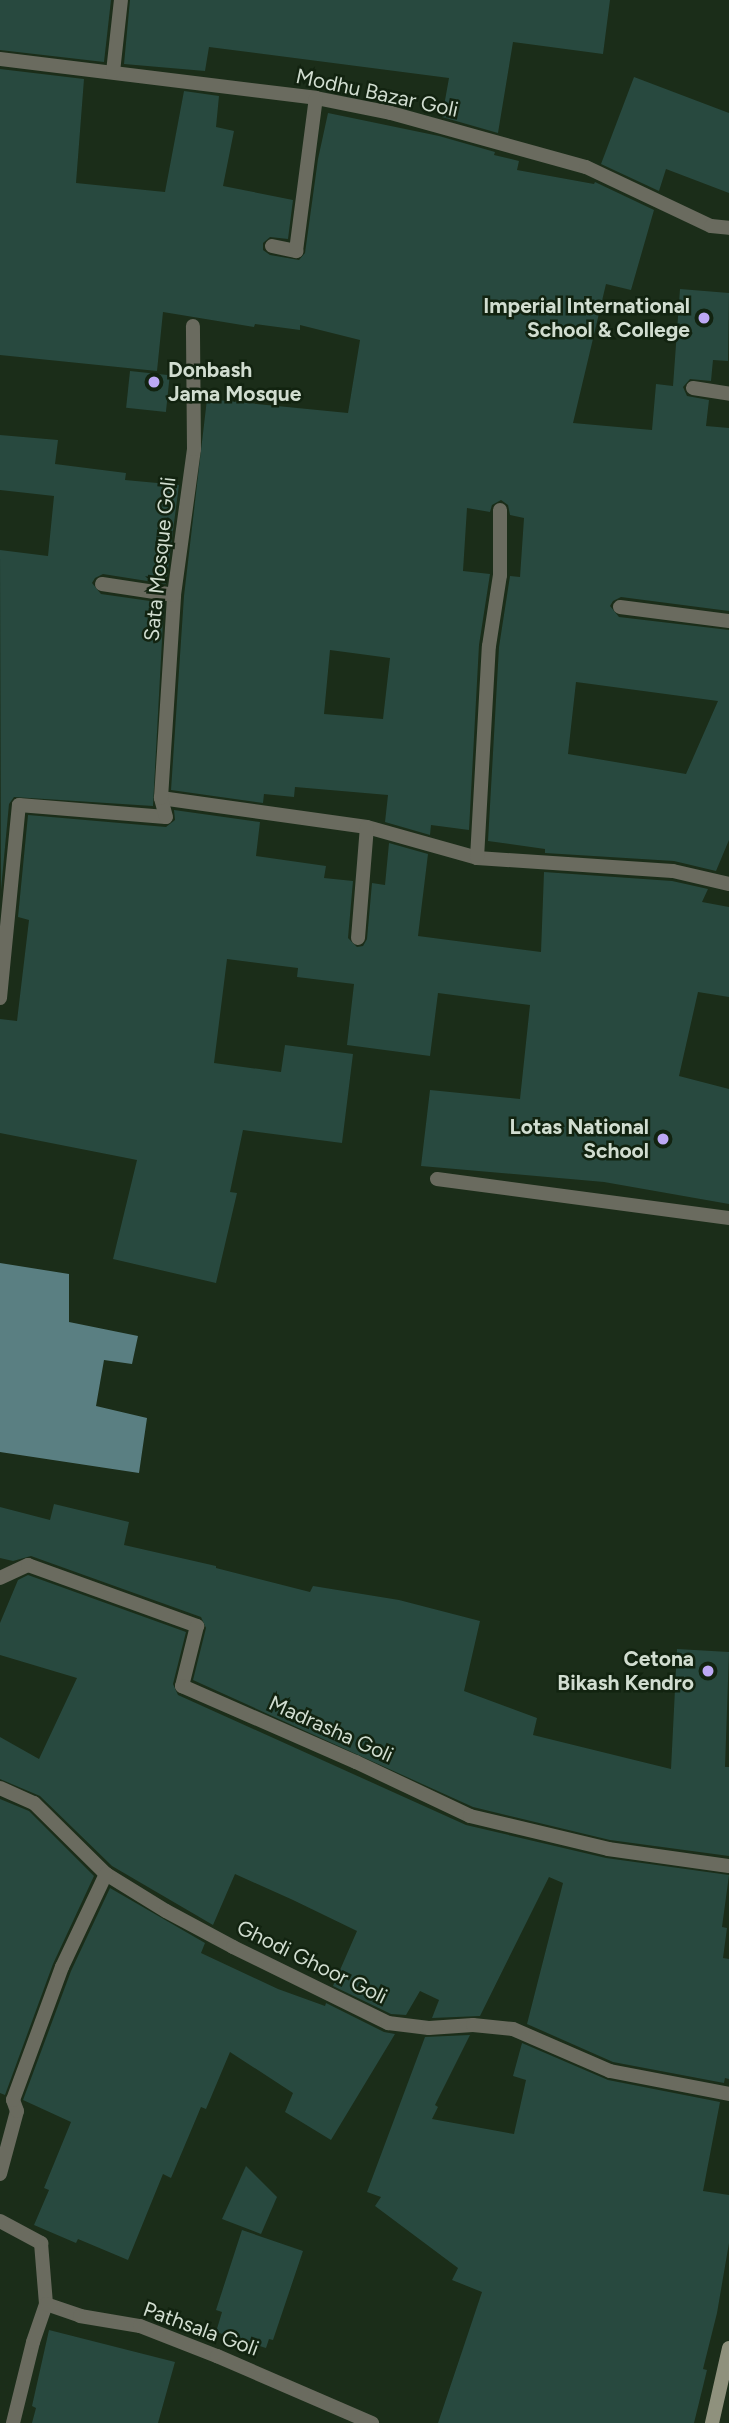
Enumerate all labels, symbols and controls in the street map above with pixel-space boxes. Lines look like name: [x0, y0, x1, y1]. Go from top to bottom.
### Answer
street label: Modhu Bazar Goli: [294, 63, 460, 123]
place label: Imperial International School & College: [483, 293, 690, 343]
marker: Imperial International School & College: [696, 310, 712, 326]
place label: Donbash Jama Mosque: [168, 357, 301, 407]
marker: Donbash Jama Mosque: [146, 374, 162, 390]
street label: Sata Mosque Goli: [139, 476, 181, 642]
place label: Lotas National School: [509, 1114, 649, 1164]
marker: Lotas National School: [655, 1131, 671, 1147]
place label: Cetona Bikash Kendro: [557, 1646, 694, 1696]
marker: Cetona Bikash Kendro: [700, 1663, 716, 1679]
street label: Madrasha Goli: [265, 1690, 397, 1768]
street label: Ghodi Ghoor Goli: [233, 1915, 391, 2009]
street label: Pathsala Goli: [140, 2296, 262, 2362]

